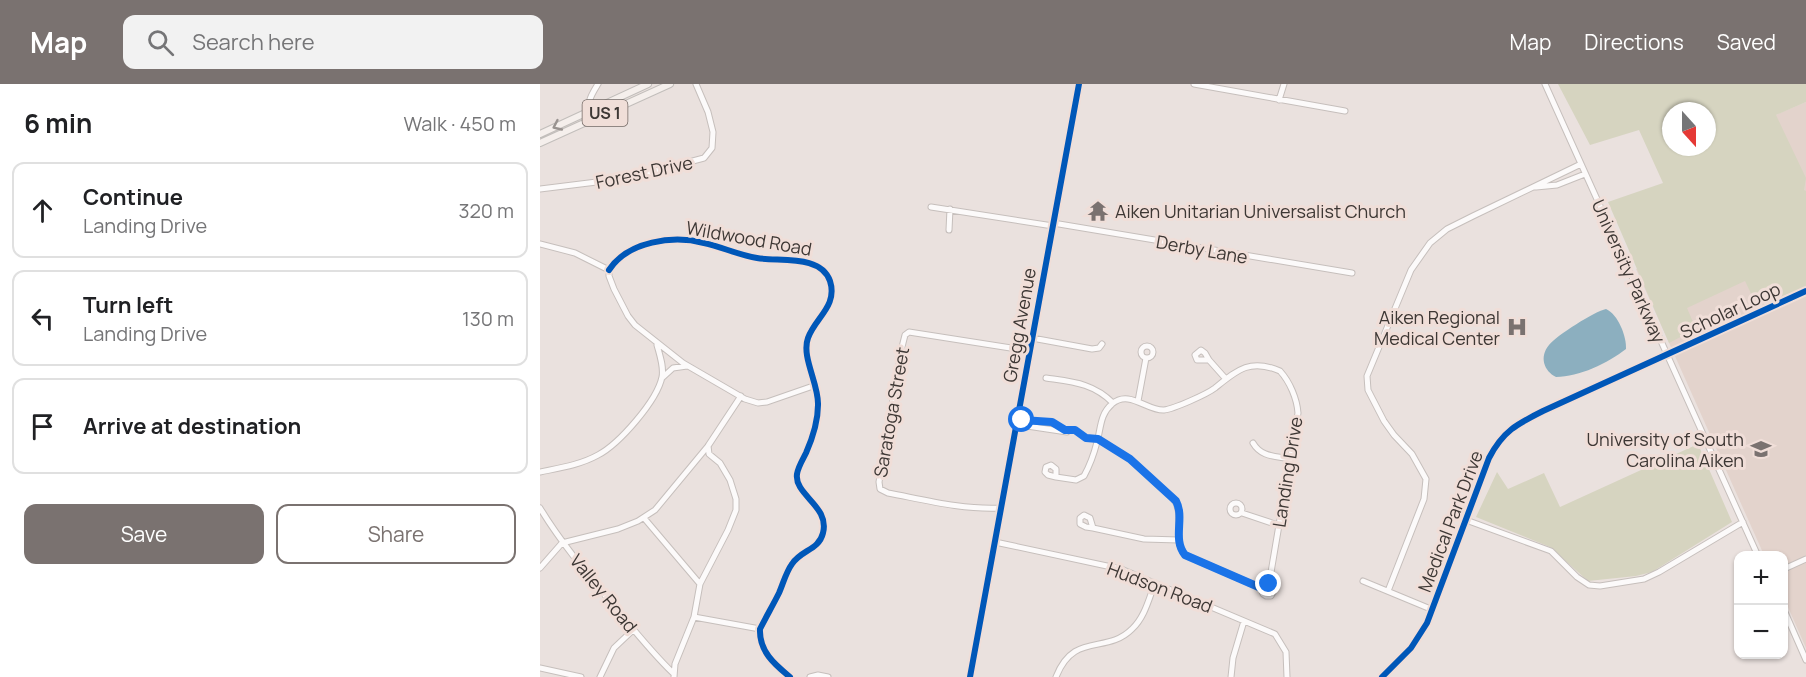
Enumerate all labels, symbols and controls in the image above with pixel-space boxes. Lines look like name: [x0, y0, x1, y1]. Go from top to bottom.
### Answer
search box: [123, 15, 543, 69]
text: Map: [30, 23, 87, 61]
icon: search: [144, 26, 177, 59]
text: Search here: [192, 27, 315, 57]
text: Map: [1510, 28, 1551, 56]
text: Directions: [1584, 28, 1684, 56]
text: Saved: [1717, 28, 1776, 56]
road number: US 1: [582, 100, 628, 126]
north arrow: [1662, 102, 1716, 156]
text: 6 min: [24, 105, 92, 141]
text: Walk · 450 m: [403, 110, 516, 137]
one-way arrow: [552, 119, 563, 131]
street label: Forest Drive: [593, 150, 695, 194]
text: Continue: [83, 182, 183, 212]
icon: ahead: [26, 194, 59, 227]
street label: University Parkway: [1587, 195, 1672, 347]
text: 320 m: [458, 197, 514, 224]
temple icon: Aiken Unitarian Universalist Church: [1086, 199, 1110, 223]
place label: Aiken Unitarian Universalist Church: [1115, 199, 1406, 223]
text: Landing Drive: [83, 212, 207, 239]
street label: Wildwood Road: [684, 215, 814, 261]
street label: Derby Lane: [1154, 229, 1250, 269]
street label: Gregg Avenue: [997, 266, 1041, 384]
street label: Scholar Loop: [1676, 276, 1784, 344]
text: Turn left: [83, 290, 173, 320]
icon: left: [26, 302, 59, 335]
text: 130 m: [462, 305, 514, 332]
place label: Aiken Regional Medical Center: [1374, 305, 1501, 350]
hospital icon: Aiken Regional Medical Center: [1505, 315, 1529, 339]
text: Landing Drive: [83, 320, 207, 347]
street label: Saratoga Street: [868, 345, 914, 479]
route start: [1008, 406, 1034, 432]
icon: arrive: [26, 410, 59, 443]
text: Arrive at destination: [83, 411, 301, 441]
street label: Landing Drive: [1266, 415, 1308, 529]
place label: University of South Carolina Aiken: [1586, 427, 1744, 472]
school or university icon: University of South Carolina Aiken: [1749, 437, 1773, 461]
street label: Medical Park Drive: [1412, 447, 1488, 595]
button: Save: [24, 504, 264, 564]
button: Share: [276, 504, 516, 564]
street label: Valley Road: [565, 549, 643, 637]
map controls: [1734, 551, 1788, 659]
button: +: [1734, 551, 1788, 605]
street label: Hudson Road: [1104, 556, 1216, 618]
route end: [1255, 570, 1281, 596]
button: −: [1734, 605, 1788, 659]

